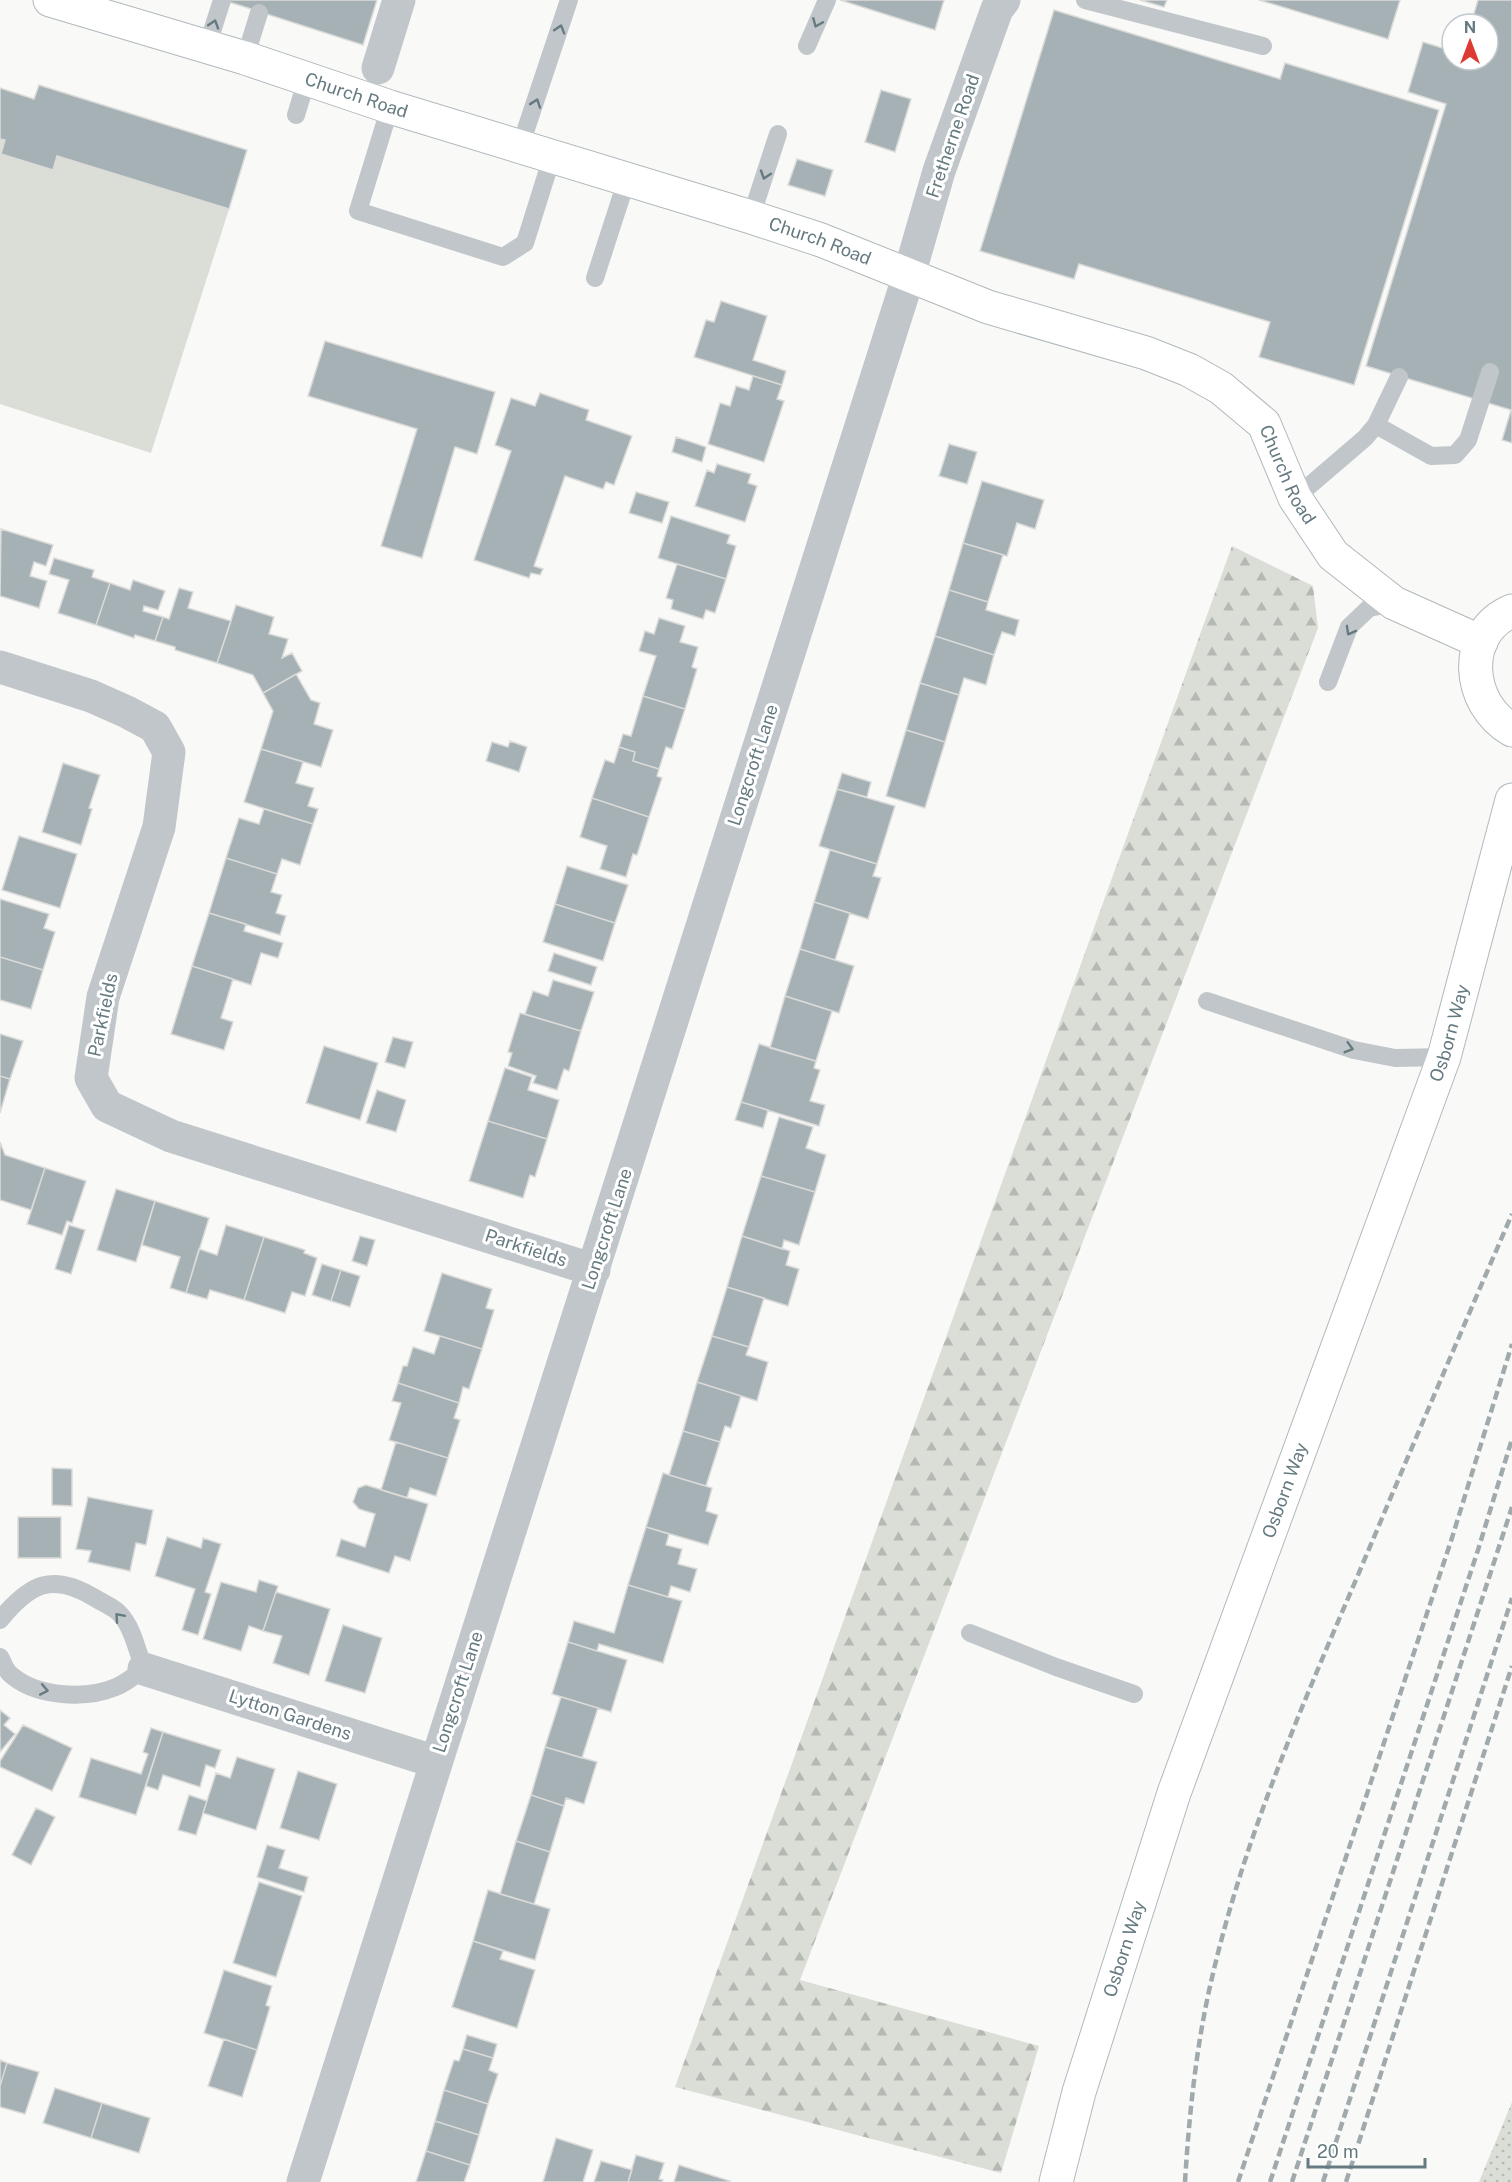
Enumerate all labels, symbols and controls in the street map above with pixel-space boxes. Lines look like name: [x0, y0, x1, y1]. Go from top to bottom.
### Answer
north arrow: [1440, 12, 1500, 72]
one-way arrow: [812, 17, 824, 28]
text: N: [1464, 18, 1476, 37]
one-way arrow: [207, 19, 220, 30]
one-way arrow: [553, 24, 565, 35]
street label: Church Road: [302, 68, 411, 122]
street label: Fretherne Road: [922, 71, 984, 200]
one-way arrow: [528, 98, 541, 109]
one-way arrow: [760, 169, 772, 180]
street label: Church Road: [766, 213, 874, 269]
street label: Church Road: [1256, 422, 1320, 528]
one-way arrow: [1346, 625, 1357, 635]
street label: Longcroft Lane: [723, 701, 782, 828]
street label: Parkfields: [83, 971, 122, 1059]
street label: Osborn Way: [1425, 982, 1473, 1085]
one-way arrow: [1343, 1041, 1354, 1053]
street label: Longcroft Lane: [577, 1165, 636, 1292]
street label: Parkfields: [483, 1224, 570, 1271]
street label: Osborn Way: [1257, 1439, 1312, 1541]
one-way arrow: [115, 1613, 126, 1623]
street label: Longcroft Lane: [428, 1628, 487, 1755]
one-way arrow: [39, 1683, 49, 1696]
street label: Lytton Gardens: [226, 1685, 354, 1744]
street label: Osborn Way: [1099, 1897, 1149, 2000]
scale bar: [1308, 2131, 1425, 2169]
text: 20 m: [1317, 2141, 1359, 2162]

